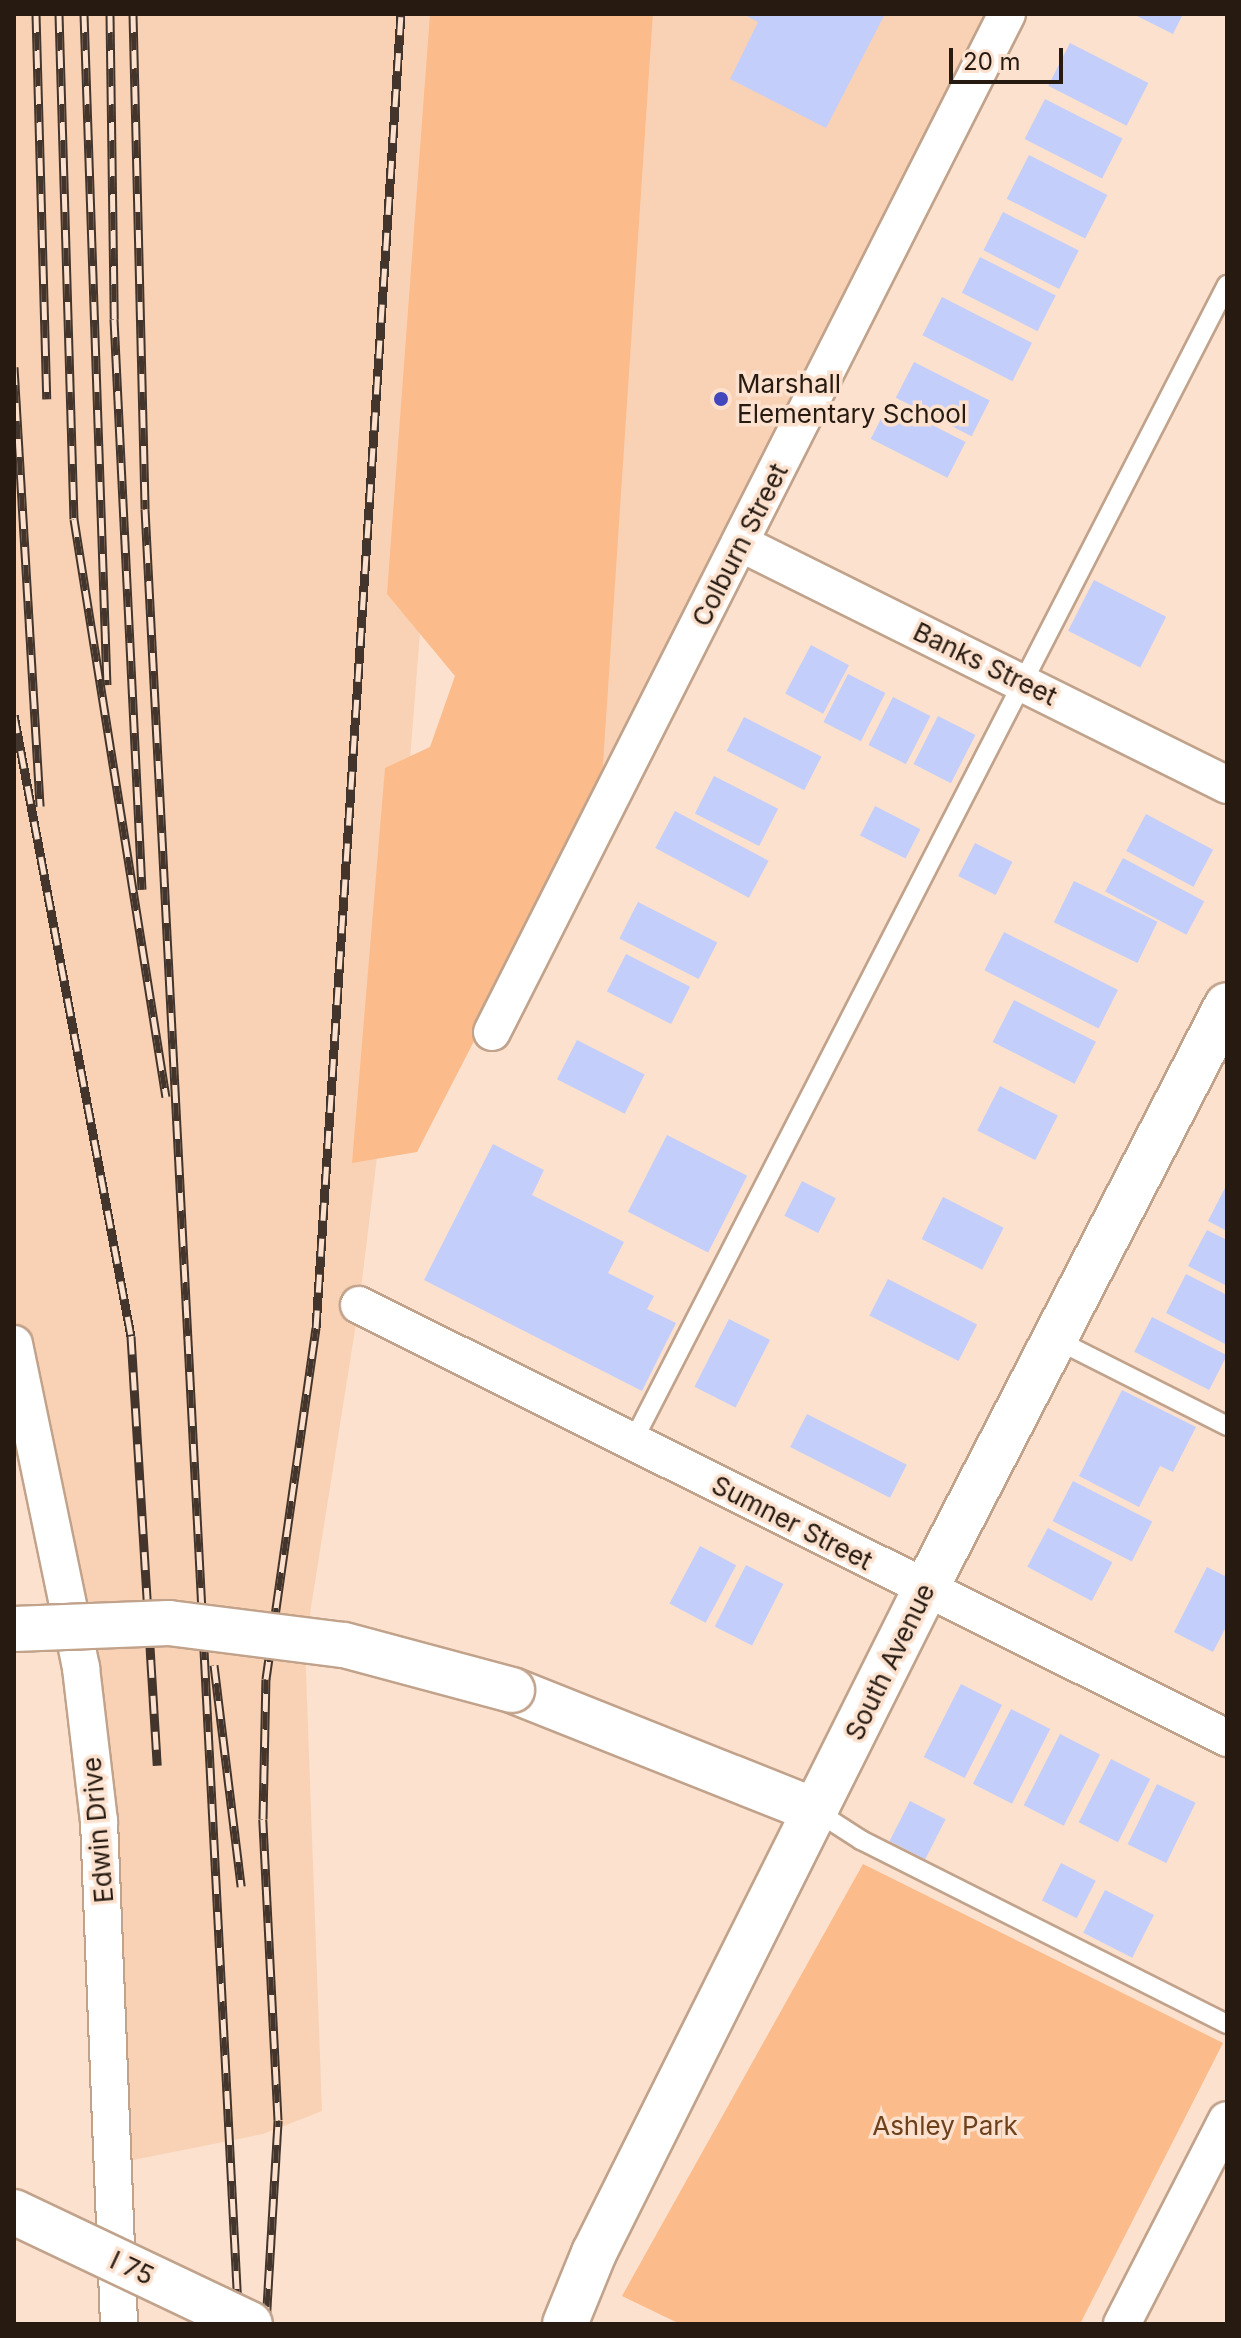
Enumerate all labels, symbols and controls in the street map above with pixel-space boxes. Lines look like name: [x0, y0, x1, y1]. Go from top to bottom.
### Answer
scale bar: [953, 32, 1067, 82]
text: 20 m: [963, 47, 1021, 76]
place label: Marshall Elementary School: [737, 368, 967, 430]
marker: Marshall Elementary School: [712, 390, 730, 408]
street label: Colburn Street: [686, 458, 794, 632]
street label: Banks Street: [908, 616, 1062, 712]
street label: Sumner Street: [707, 1469, 877, 1577]
street label: South Avenue: [839, 1579, 941, 1745]
street label: Edwin Drive: [76, 1756, 120, 1904]
park label: Ashley Park: [872, 2110, 1018, 2142]
street label: I 75: [105, 2244, 159, 2292]

